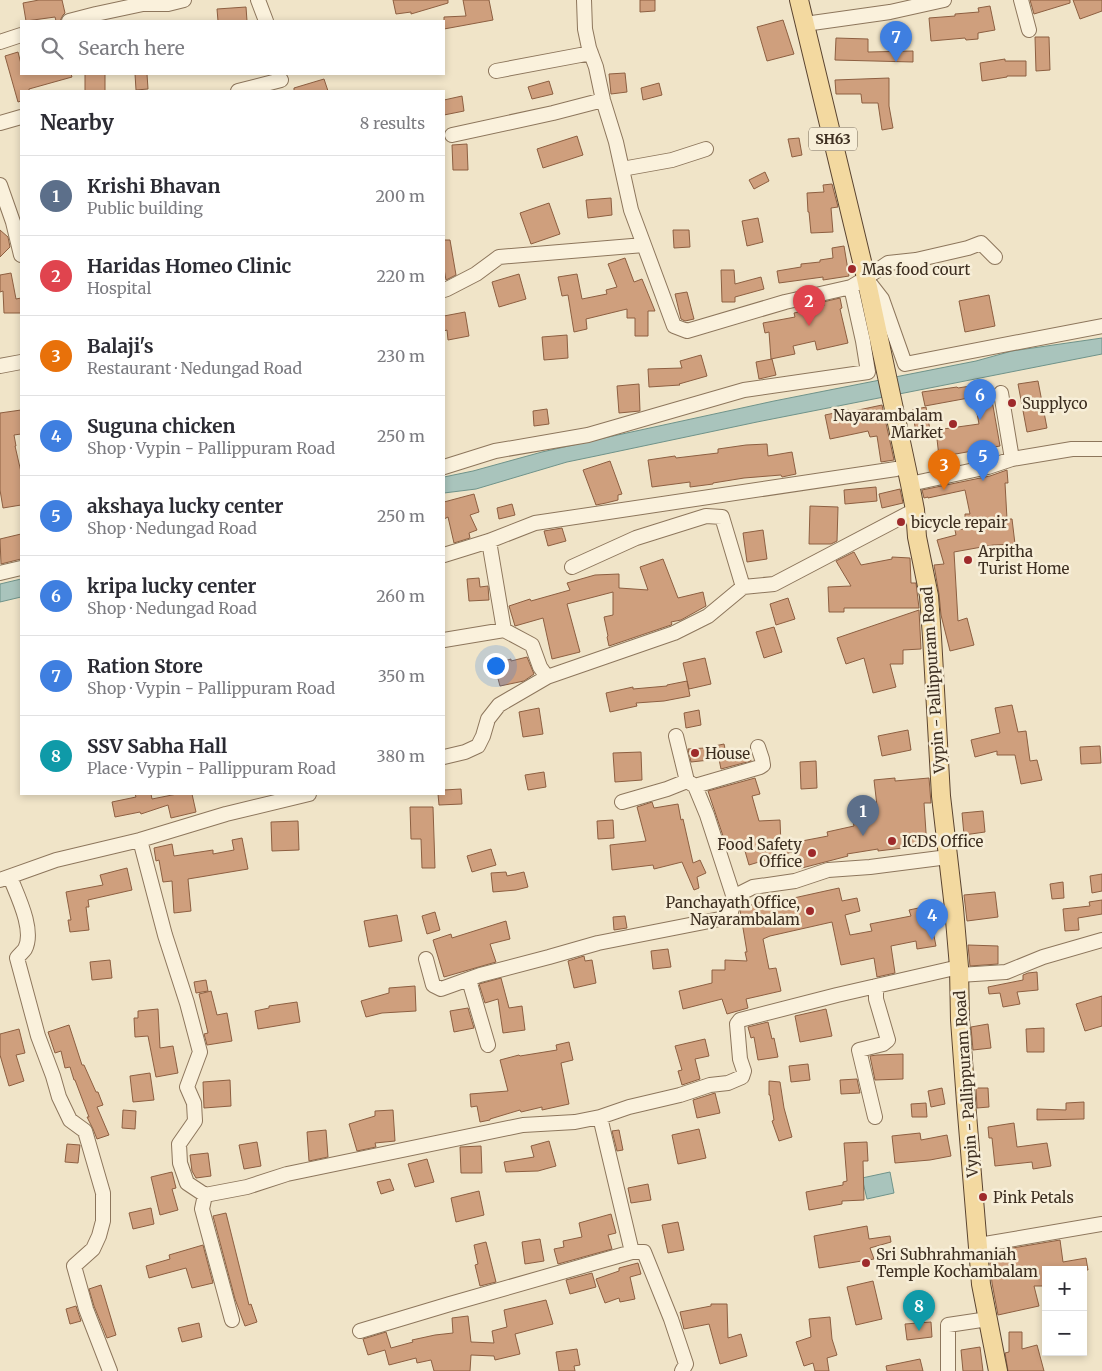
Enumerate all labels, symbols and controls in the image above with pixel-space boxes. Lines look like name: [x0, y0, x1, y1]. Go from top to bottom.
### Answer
search box: [20, 20, 445, 75]
pin: 7: [880, 21, 912, 62]
icon: search: [38, 34, 66, 62]
text: Search here: [78, 36, 185, 60]
text: Nearby: [40, 109, 114, 136]
text: 8 results: [360, 113, 425, 133]
road number: SH63: [809, 128, 857, 150]
text: Krishi Bhavan: [87, 174, 220, 198]
text: 1: [52, 186, 60, 206]
text: 200 m: [375, 186, 425, 206]
text: Public building: [87, 198, 203, 218]
text: Haridas Homeo Clinic: [87, 254, 291, 278]
place label: Mas food court: [862, 260, 970, 279]
marker: Mas food court: [846, 263, 858, 275]
text: 2: [51, 266, 61, 286]
text: 220 m: [377, 266, 425, 286]
text: Hospital: [87, 278, 151, 298]
pin: 2: [793, 285, 825, 326]
text: Balaji's: [87, 334, 154, 358]
text: 3: [51, 346, 61, 366]
text: 230 m: [377, 346, 425, 366]
text: Restaurant · Nedungad Road: [87, 358, 302, 378]
pin: 6: [964, 379, 996, 420]
place label: Supplyco: [1022, 394, 1088, 413]
marker: Supplyco: [1006, 397, 1018, 409]
place label: Nayarambalam Market: [833, 406, 943, 442]
text: Suguna chicken: [87, 414, 235, 438]
marker: Nayarambalam Market: [947, 418, 959, 430]
text: 4: [51, 426, 61, 446]
text: 250 m: [377, 426, 425, 446]
text: Shop · Vypin - Pallippuram Road: [87, 438, 335, 458]
pin: 5: [967, 440, 999, 481]
pin: 3: [928, 449, 960, 490]
text: akshaya lucky center: [87, 494, 283, 518]
text: 5: [51, 506, 61, 526]
text: 250 m: [377, 506, 425, 526]
place label: bicycle repair: [910, 513, 1008, 532]
marker: bicycle repair: [895, 516, 907, 528]
text: Shop · Nedungad Road: [87, 518, 257, 538]
place label: Arpitha Turist Home: [977, 542, 1070, 578]
marker: Arpitha Turist Home: [962, 554, 974, 566]
text: kripa lucky center: [87, 574, 256, 598]
text: 6: [51, 586, 61, 606]
text: 260 m: [376, 586, 425, 606]
street label: Vypin - Pallippuram Road: [917, 586, 949, 775]
text: Shop · Nedungad Road: [87, 598, 257, 618]
your location: [483, 653, 509, 679]
text: Ration Store: [87, 654, 203, 678]
text: 7: [51, 666, 61, 686]
text: 350 m: [378, 666, 425, 686]
text: Shop · Vypin - Pallippuram Road: [87, 678, 335, 698]
text: SSV Sabha Hall: [87, 734, 227, 758]
place label: House: [705, 744, 750, 763]
text: 8: [51, 746, 61, 766]
text: 380 m: [377, 746, 425, 766]
marker: House: [689, 747, 701, 759]
text: Place · Vypin - Pallippuram Road: [87, 758, 336, 778]
pin: 1: [847, 795, 879, 836]
place label: ICDS Office: [902, 832, 983, 851]
place label: Food Safety Office: [717, 835, 802, 871]
marker: ICDS Office: [886, 835, 898, 847]
marker: Food Safety Office: [806, 847, 818, 859]
place label: Panchayath Office, Nayarambalam: [666, 893, 800, 929]
pin: 4: [916, 899, 948, 940]
marker: Panchayath Office, Nayarambalam: [804, 905, 816, 917]
street label: Vypin - Pallippuram Road: [950, 990, 982, 1179]
place label: Pink Petals: [993, 1188, 1074, 1207]
marker: Pink Petals: [977, 1191, 989, 1203]
place label: Sri Subhrahmaniah Temple Kochambalam: [876, 1245, 1038, 1281]
marker: Sri Subhrahmaniah Temple Kochambalam: [860, 1257, 872, 1269]
map controls: [1042, 1266, 1087, 1356]
button: +: [1042, 1266, 1087, 1311]
pin: 8: [903, 1290, 935, 1331]
button: −: [1042, 1311, 1087, 1356]

